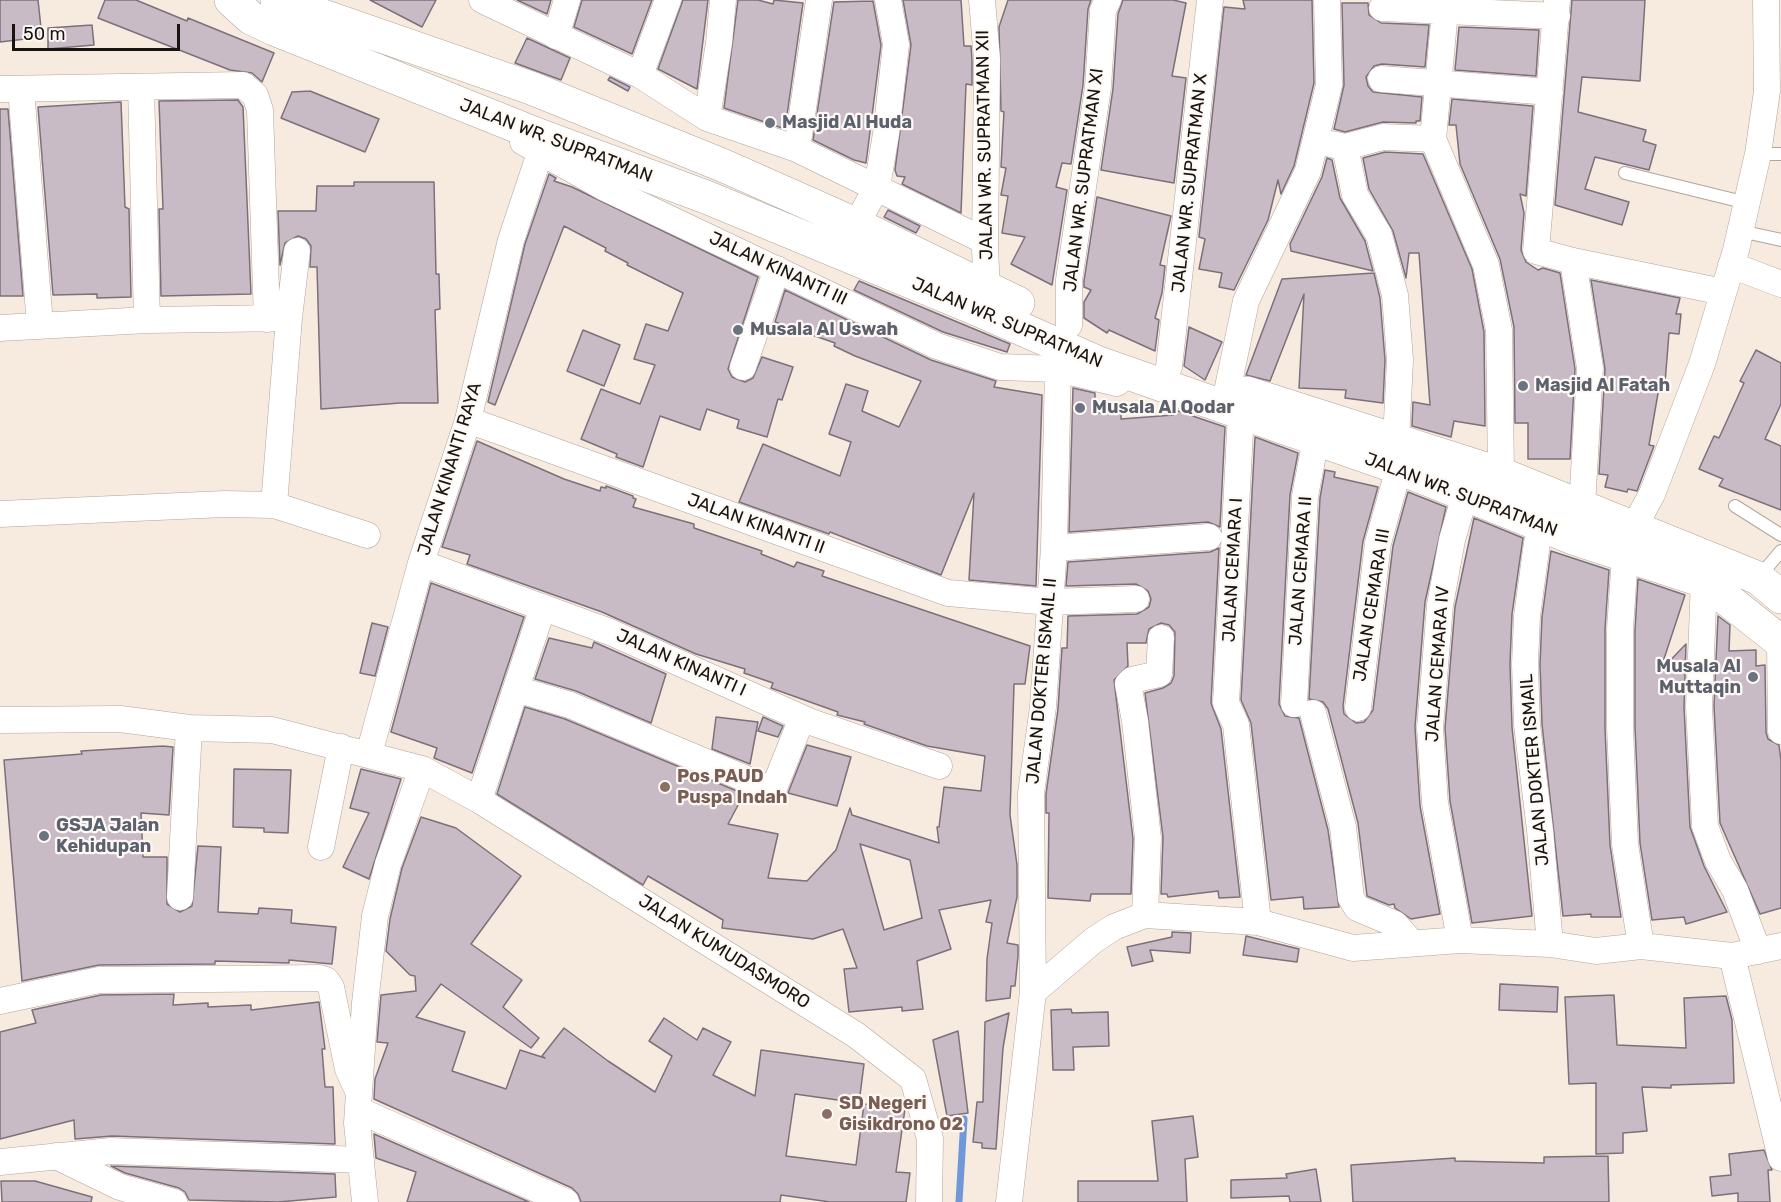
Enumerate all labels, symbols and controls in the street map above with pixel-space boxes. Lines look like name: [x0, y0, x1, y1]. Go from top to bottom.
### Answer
scale bar: [15, 12, 183, 50]
text: 50 m: [23, 23, 66, 45]
street label: JALAN WR. SUPRATMAN XII: [972, 30, 998, 260]
street label: JALAN WR. SUPRATMAN XI: [1060, 67, 1108, 293]
street label: JALAN WR. SUPRATMAN X: [1168, 72, 1212, 294]
street label: JALAN WR. SUPRATMAN: [457, 94, 655, 188]
place label: Masjid Al Huda: [782, 112, 912, 134]
marker: Masjid Al Huda: [763, 116, 777, 130]
street label: JALAN KINANTI III: [706, 228, 850, 310]
street label: JALAN WR. SUPRATMAN: [909, 273, 1105, 373]
place label: Musala Al Uswah: [750, 319, 898, 341]
marker: Musala Al Uswah: [731, 323, 745, 337]
place label: Masjid Al Fatah: [1535, 375, 1670, 397]
marker: Masjid Al Fatah: [1516, 379, 1530, 393]
street label: JALAN KINANTI RAYA: [413, 380, 487, 558]
place label: Musala Al Qodar: [1092, 397, 1234, 419]
marker: Musala Al Qodar: [1073, 401, 1087, 415]
street label: JALAN WR. SUPRATMAN: [1362, 448, 1560, 542]
street label: JALAN KINANTI II: [684, 489, 828, 559]
street label: JALAN CEMARA II: [1285, 496, 1317, 646]
street label: JALAN CEMARA I: [1218, 497, 1248, 643]
street label: JALAN CEMARA III: [1349, 527, 1395, 683]
street label: JALAN DOKTER ISMAIL II: [1022, 577, 1062, 785]
street label: JALAN CEMARA IV: [1422, 585, 1454, 743]
street label: JALAN KINANTI I: [613, 625, 749, 701]
place label: Musala Al Muttaqin: [1656, 656, 1741, 698]
marker: Musala Al Muttaqin: [1746, 670, 1760, 684]
street label: JALAN DOKTER ISMAIL: [1516, 673, 1554, 867]
place label: Pos PAUD Puspa Indah: [677, 766, 788, 808]
marker: Pos PAUD Puspa Indah: [658, 780, 672, 794]
place label: GSJA Jalan Kehidupan: [56, 815, 159, 858]
marker: GSJA Jalan Kehidupan: [37, 829, 51, 843]
street label: JALAN KUMUDASMORO: [634, 890, 814, 1014]
place label: SD Negeri Gisikdrono 02: [839, 1093, 963, 1136]
marker: SD Negeri Gisikdrono 02: [820, 1107, 834, 1121]

